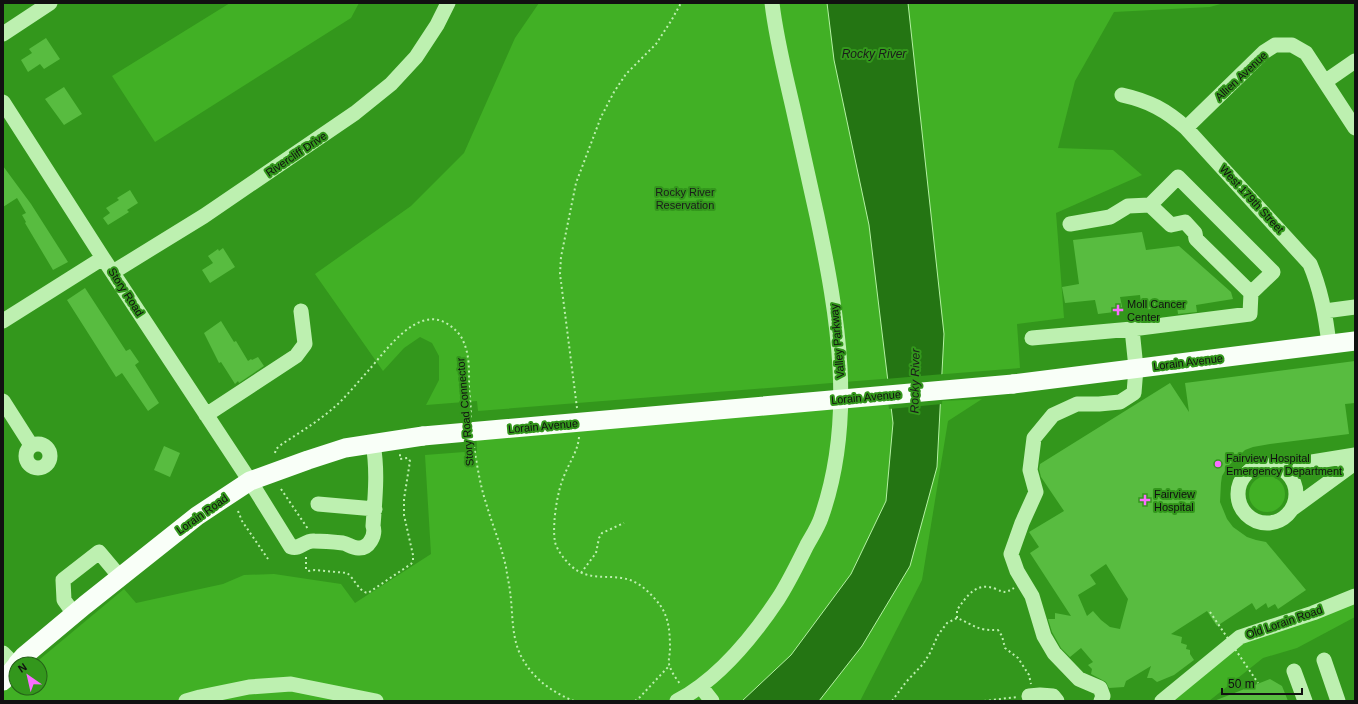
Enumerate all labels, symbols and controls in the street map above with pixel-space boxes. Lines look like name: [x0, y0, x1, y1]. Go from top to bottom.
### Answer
water label: Rocky River: [842, 47, 907, 61]
street label: Allien Avenue: [1213, 49, 1269, 103]
street label: Rivercliff Drive: [263, 129, 329, 179]
street label: West 179th Street: [1218, 163, 1286, 235]
park label: Rocky River Reservation: [655, 186, 715, 211]
street label: Story Road: [106, 266, 146, 318]
place label: Moll Cancer Center: [1127, 298, 1186, 323]
street label: Valley Parkway: [828, 303, 846, 379]
marker: Moll Cancer Center: [1112, 304, 1124, 316]
water label: Rocky River: [907, 348, 923, 413]
street label: Lorain Avenue: [1152, 352, 1224, 372]
street label: Story Road Connector: [454, 357, 476, 467]
street label: Lorain Avenue: [831, 388, 901, 406]
street label: Lorain Avenue: [508, 417, 578, 435]
place label: Fairview Hospital Emergency Department: [1226, 452, 1342, 477]
marker: Fairview Hospital Emergency Department: [1213, 459, 1223, 469]
place label: Fairview Hospital: [1154, 488, 1195, 513]
street label: Lorain Road: [174, 492, 230, 536]
marker: Fairview Hospital: [1139, 494, 1151, 506]
street label: Old Lorain Road: [1244, 603, 1324, 641]
north arrow: [8, 656, 48, 696]
text: N: [16, 660, 29, 675]
scale bar: [1222, 670, 1302, 696]
text: 50 m: [1228, 677, 1255, 691]

